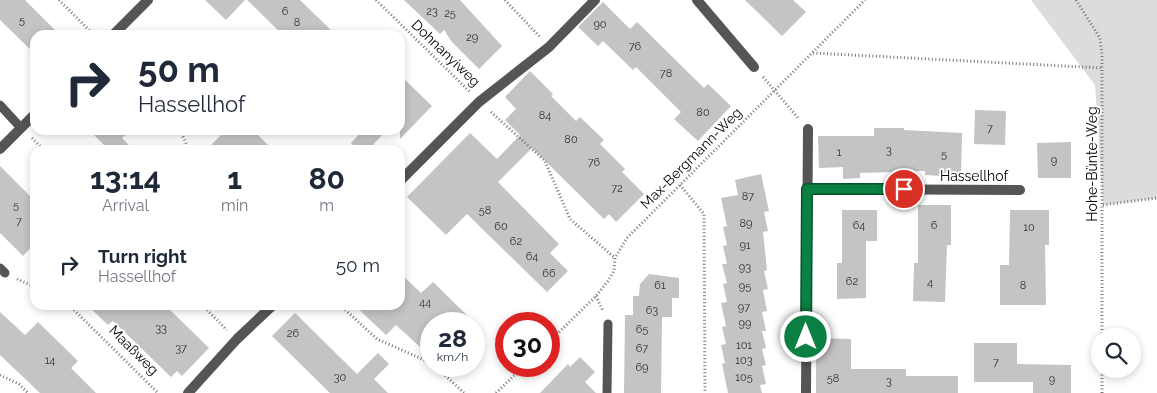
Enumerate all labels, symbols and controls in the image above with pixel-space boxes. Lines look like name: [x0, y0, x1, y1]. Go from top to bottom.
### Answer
house number: 6: [282, 5, 289, 18]
house number: 23: [426, 5, 438, 18]
house number: 25: [444, 7, 456, 20]
house number: 5: [19, 14, 25, 27]
house number: 8: [294, 16, 300, 29]
street label: Dohnanyiweg: [408, 16, 484, 90]
house number: 90: [593, 18, 607, 31]
house number: 29: [466, 31, 478, 44]
house number: 76: [629, 40, 642, 53]
text: 50 m: [138, 49, 220, 90]
icon: right: [55, 50, 120, 115]
house number: 78: [660, 67, 672, 80]
text: Hassellhof: [138, 91, 245, 117]
street label: Max-Bergmann-Weg: [637, 104, 745, 212]
house number: 80: [696, 106, 710, 119]
street label: Hohe-Bünte-Weg: [1084, 106, 1100, 222]
house number: 84: [539, 109, 551, 122]
house number: 7: [987, 122, 993, 135]
house number: 80: [564, 133, 578, 146]
house number: 3: [886, 144, 892, 157]
house number: 1: [837, 146, 842, 159]
house number: 5: [941, 148, 947, 161]
house number: 9: [1051, 154, 1057, 167]
house number: 76: [588, 156, 601, 169]
text: 13:14: [90, 161, 161, 196]
text: 1: [227, 161, 242, 196]
text: 80: [308, 161, 345, 196]
pin: [883, 168, 925, 210]
street label: Hassellhof: [940, 168, 1009, 184]
icon: arrive: [890, 175, 918, 203]
house number: 72: [611, 182, 623, 195]
house number: 87: [742, 190, 754, 203]
text: Arrival: [102, 196, 149, 215]
text: min: [221, 196, 248, 215]
text: m: [319, 196, 334, 215]
house number: 5: [13, 199, 19, 212]
house number: 58: [479, 204, 491, 217]
house number: 7: [16, 215, 22, 228]
house number: 89: [740, 217, 752, 230]
house number: 64: [853, 219, 865, 232]
house number: 6: [931, 219, 938, 232]
house number: 60: [494, 220, 508, 233]
house number: 10: [1023, 221, 1035, 234]
house number: 62: [510, 235, 522, 248]
house number: 91: [739, 239, 751, 252]
text: Turn right: [98, 245, 187, 267]
house number: 64: [526, 250, 538, 263]
icon: right: [55, 251, 83, 279]
text: 50 m: [336, 254, 380, 276]
house number: 93: [739, 261, 751, 274]
text: Hassellhof: [98, 267, 176, 286]
house number: 66: [542, 267, 556, 280]
house number: 62: [846, 275, 858, 288]
house number: 4: [927, 276, 933, 289]
house number: 61: [654, 279, 666, 292]
house number: 8: [1020, 279, 1026, 292]
house number: 95: [739, 280, 751, 293]
house number: 44: [419, 296, 431, 309]
house number: 97: [738, 301, 750, 314]
house number: 63: [646, 304, 658, 317]
position arrow: [779, 310, 831, 362]
speed limit sign: 30: [495, 312, 560, 377]
house number: 99: [739, 317, 751, 330]
street label: Maaßweg: [106, 322, 162, 378]
house number: 33: [155, 322, 167, 335]
text: 28: [438, 323, 467, 353]
house number: 65: [636, 323, 648, 336]
house number: 26: [287, 327, 300, 340]
map controls: [1091, 328, 1141, 378]
button: search: [1091, 328, 1141, 378]
house number: 101: [736, 339, 752, 352]
house number: 37: [175, 342, 187, 355]
house number: 67: [636, 342, 648, 355]
text: km/h: [437, 350, 468, 364]
house number: 14: [45, 354, 55, 367]
house number: 103: [735, 354, 753, 367]
house number: 7: [993, 356, 999, 369]
house number: 69: [635, 361, 649, 374]
house number: 30: [334, 371, 347, 384]
house number: 105: [735, 371, 753, 384]
house number: 58: [827, 372, 839, 385]
house number: 9: [1049, 373, 1055, 386]
house number: 3: [886, 375, 892, 388]

